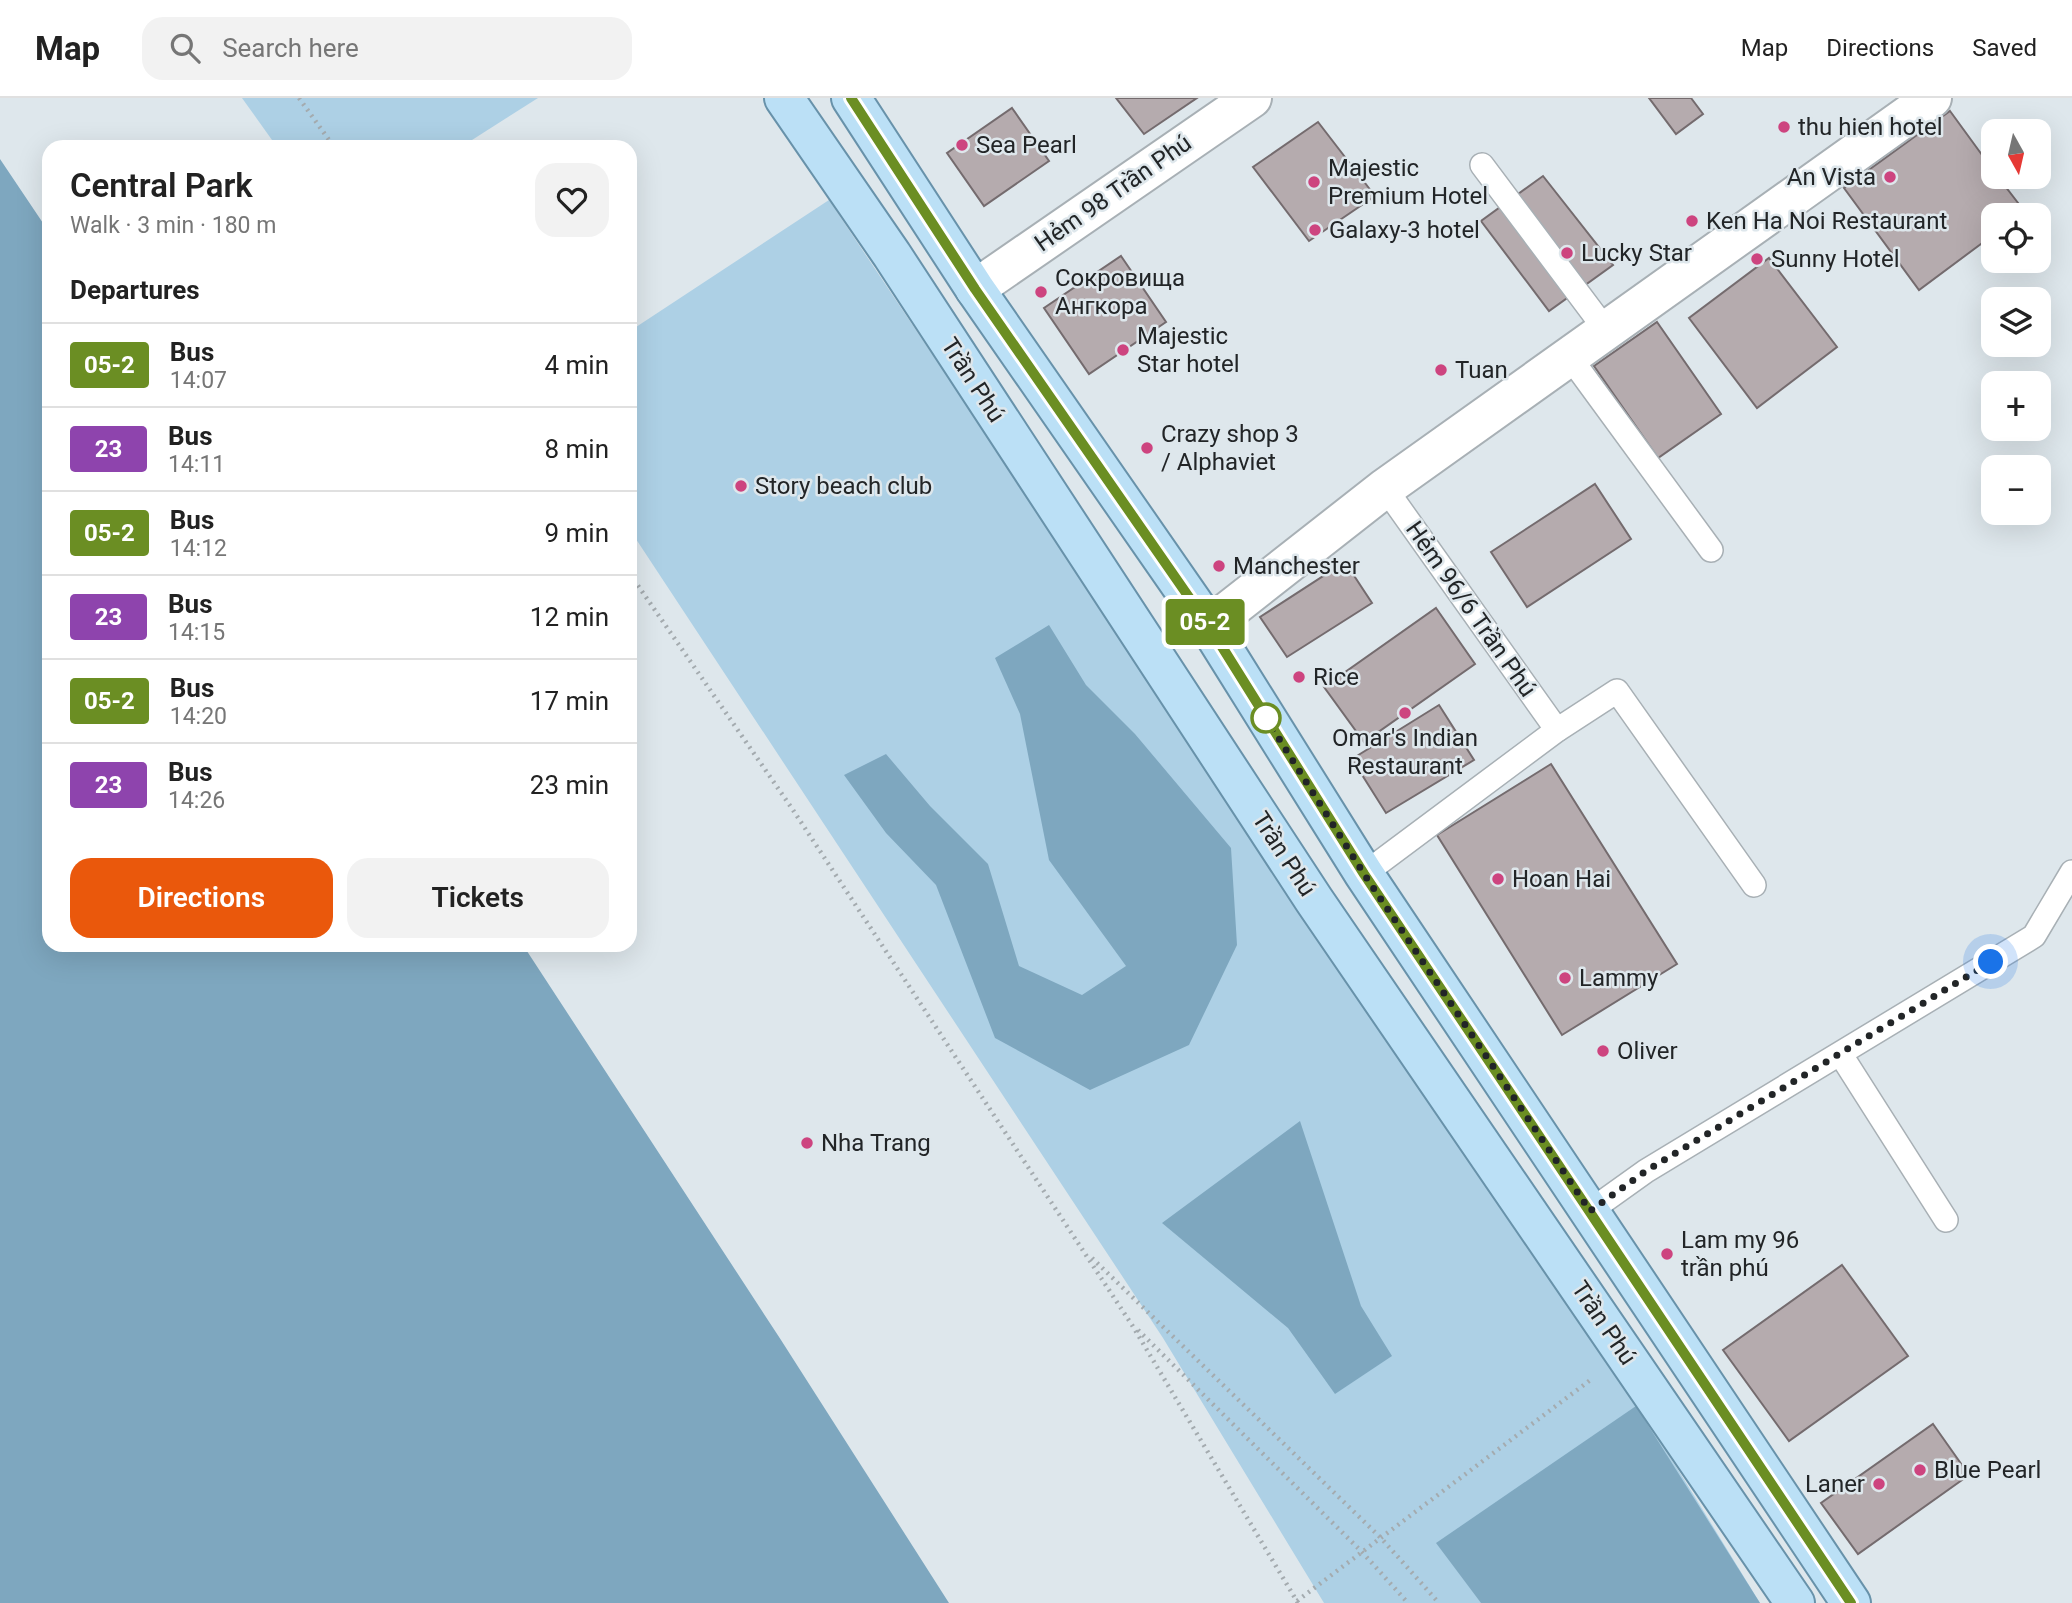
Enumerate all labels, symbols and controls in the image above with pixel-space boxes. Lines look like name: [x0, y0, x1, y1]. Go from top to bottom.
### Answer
search box: [142, 17, 632, 80]
text: Map: [35, 29, 100, 68]
icon: search: [166, 29, 204, 67]
text: Search here: [222, 33, 359, 63]
text: Map: [1741, 34, 1788, 62]
text: Directions: [1826, 34, 1934, 62]
text: Saved: [1972, 34, 2037, 62]
place label: thu hien hotel: [1798, 113, 1943, 141]
marker: thu hien hotel: [1776, 119, 1792, 135]
north arrow: [1981, 119, 2051, 189]
map controls: [1981, 119, 2051, 525]
street label: Hẻm 98 Trần Phú: [1029, 129, 1197, 257]
place label: Sea Pearl: [976, 131, 1077, 159]
marker: Sea Pearl: [954, 137, 970, 153]
place label: Majestic Premium Hotel: [1328, 154, 1488, 210]
button: heart: [535, 163, 609, 237]
place label: An Vista: [1787, 163, 1876, 191]
text: Central Park: [70, 166, 253, 205]
marker: An Vista: [1882, 169, 1898, 185]
marker: Majestic Premium Hotel: [1306, 174, 1322, 190]
button: locate: [1981, 203, 2051, 273]
place label: Ken Ha Noi Restaurant: [1706, 207, 1947, 235]
text: Walk · 3 min · 180 m: [70, 212, 276, 239]
marker: Ken Ha Noi Restaurant: [1684, 213, 1700, 229]
place label: Galaxy-3 hotel: [1329, 216, 1480, 244]
marker: Galaxy-3 hotel: [1307, 222, 1323, 238]
place label: Lucky Star: [1581, 239, 1692, 267]
marker: Lucky Star: [1559, 245, 1575, 261]
place label: Sunny Hotel: [1771, 245, 1900, 273]
marker: Sunny Hotel: [1749, 251, 1765, 267]
place label: Сокровища Ангкора: [1055, 264, 1185, 320]
text: Departures: [70, 275, 200, 305]
marker: Сокровища Ангкора: [1033, 284, 1049, 300]
button: layers: [1981, 287, 2051, 357]
place label: Majestic Star hotel: [1137, 322, 1240, 378]
street label: Trần Phú: [935, 333, 1011, 427]
text: Bus: [170, 337, 214, 367]
marker: Majestic Star hotel: [1115, 342, 1131, 358]
text: 4 min: [544, 350, 609, 380]
text: 05-2: [84, 351, 135, 379]
place label: Tuan: [1455, 356, 1508, 384]
marker: Tuan: [1433, 362, 1449, 378]
text: 14:07: [170, 367, 227, 394]
button: +: [1981, 371, 2051, 441]
place label: Crazy shop 3 / Alphaviet: [1161, 420, 1299, 476]
text: Bus: [168, 421, 213, 451]
text: 8 min: [544, 434, 609, 464]
text: 23: [95, 435, 122, 463]
marker: Crazy shop 3 / Alphaviet: [1139, 440, 1155, 456]
text: 14:11: [168, 451, 225, 478]
button: −: [1981, 455, 2051, 525]
place label: Story beach club: [755, 472, 932, 500]
marker: Story beach club: [733, 478, 749, 494]
text: Bus: [170, 505, 214, 535]
street label: Hẻm 96/6 Trần Phú: [1400, 516, 1542, 702]
text: 9 min: [544, 518, 609, 548]
text: 05-2: [84, 519, 135, 547]
text: 14:12: [170, 535, 227, 562]
place label: Manchester: [1233, 552, 1360, 580]
marker: Manchester: [1211, 558, 1227, 574]
text: Bus: [168, 589, 213, 619]
line badge: 05-2: [1156, 599, 1254, 645]
text: 12 min: [530, 602, 609, 632]
text: 23: [95, 603, 122, 631]
text: 05-2: [1180, 608, 1230, 636]
text: 14:15: [168, 619, 225, 646]
place label: Rice: [1313, 663, 1359, 691]
marker: Rice: [1291, 669, 1307, 685]
text: Bus: [170, 673, 214, 703]
text: 17 min: [530, 686, 609, 716]
text: 05-2: [84, 687, 135, 715]
text: 14:20: [170, 703, 227, 730]
unlabelled marker: [1251, 703, 1281, 733]
marker: Omar's Indian Restaurant: [1397, 705, 1413, 721]
place label: Omar's Indian Restaurant: [1332, 724, 1478, 780]
text: Bus: [168, 757, 213, 787]
text: 23 min: [530, 770, 609, 800]
text: 23: [95, 771, 122, 799]
text: 14:26: [168, 787, 225, 814]
street label: Trần Phú: [1246, 807, 1322, 901]
button: Directions: [70, 858, 333, 938]
button: Tickets: [347, 858, 609, 938]
place label: Hoan Hai: [1512, 865, 1611, 893]
marker: Hoan Hai: [1490, 871, 1506, 887]
your location: [1973, 944, 2008, 979]
place label: Lammy: [1579, 964, 1659, 992]
marker: Lammy: [1557, 970, 1573, 986]
place label: Oliver: [1617, 1037, 1678, 1065]
marker: Oliver: [1595, 1043, 1611, 1059]
place label: Nha Trang: [821, 1129, 931, 1157]
marker: Nha Trang: [799, 1135, 815, 1151]
place label: Lam my 96 trần phú: [1681, 1226, 1799, 1282]
marker: Lam my 96 trần phú: [1659, 1246, 1675, 1262]
street label: Trần Phú: [1566, 1276, 1642, 1370]
place label: Blue Pearl: [1934, 1456, 2041, 1484]
marker: Blue Pearl: [1912, 1462, 1928, 1478]
place label: Laner: [1805, 1470, 1865, 1498]
marker: Laner: [1871, 1476, 1887, 1492]

